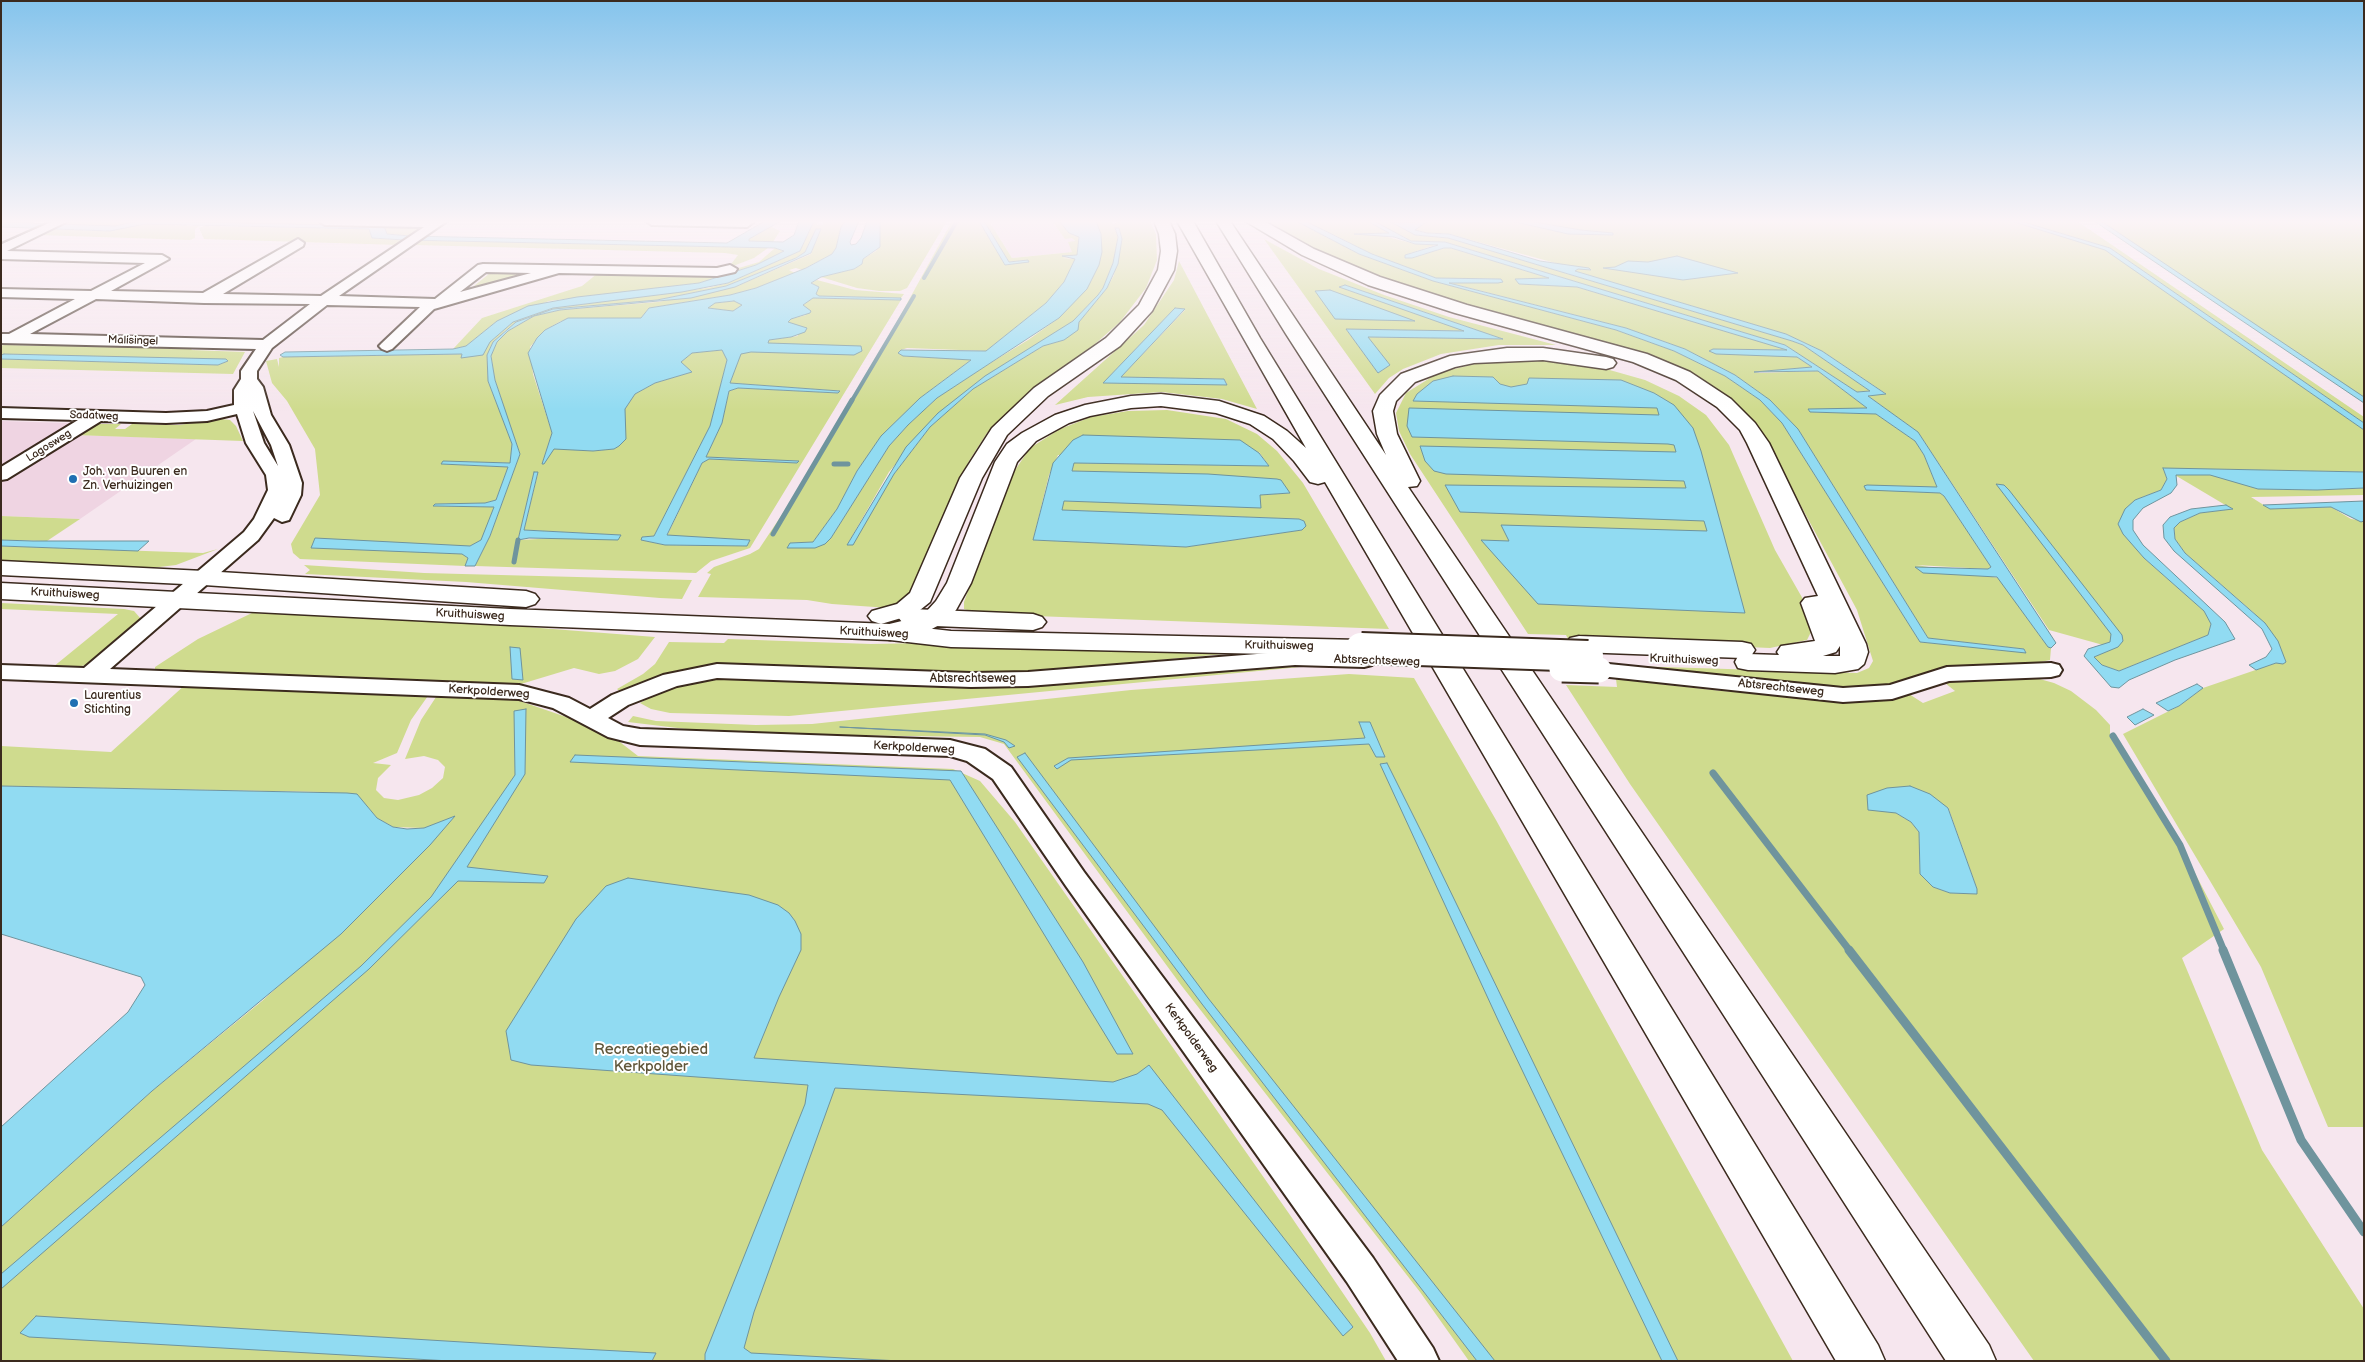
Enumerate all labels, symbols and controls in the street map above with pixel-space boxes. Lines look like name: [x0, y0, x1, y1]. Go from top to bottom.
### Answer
street label: Malisingel: [108, 334, 158, 348]
street label: Sadatweg: [69, 409, 119, 423]
street label: Lagosweg: [24, 427, 74, 465]
place label: Joh. van Buuren en Zn. Verhuizingen: [83, 465, 187, 493]
marker: Joh. van Buuren en Zn. Verhuizingen: [67, 473, 79, 485]
street label: Kruithuisweg: [30, 585, 100, 603]
street label: Kruithuisweg: [435, 606, 505, 624]
street label: Kruithuisweg: [839, 624, 909, 642]
street label: Kruithuisweg: [1244, 638, 1314, 654]
street label: Abtsrechtseweg: [1334, 652, 1420, 670]
street label: Kruithuisweg: [1649, 652, 1719, 668]
street label: Abtsrechtseweg: [930, 672, 1016, 686]
street label: Abtsrechtseweg: [1737, 676, 1825, 700]
street label: Kerkpolderweg: [448, 682, 530, 702]
place label: Laurentius Stichting: [84, 689, 141, 717]
marker: Laurentius Stichting: [68, 697, 80, 709]
street label: Kerkpolderweg: [873, 739, 955, 757]
street label: Kerkpolderweg: [1161, 1001, 1221, 1075]
park label: Recreatiegebied Kerkpolder: [594, 1041, 708, 1076]

